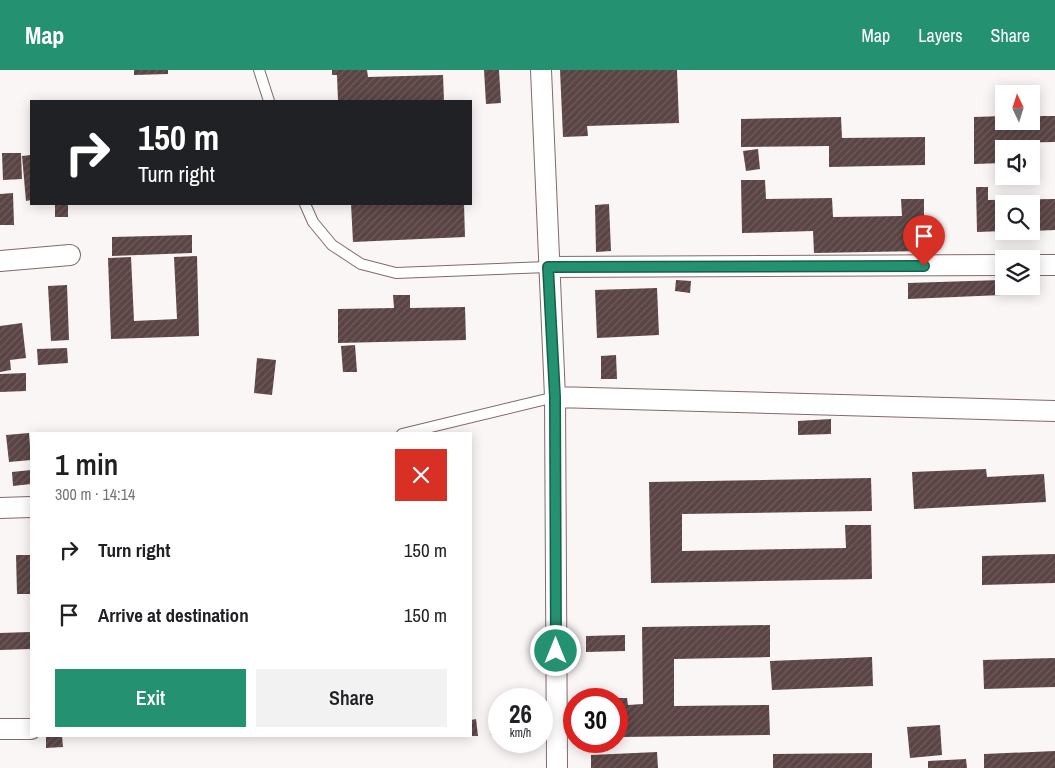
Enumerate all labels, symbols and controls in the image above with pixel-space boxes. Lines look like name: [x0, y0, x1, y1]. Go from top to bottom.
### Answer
text: Map: [25, 19, 64, 51]
text: Map: [862, 23, 890, 48]
text: Layers: [918, 23, 963, 48]
text: Share: [991, 23, 1030, 48]
north arrow: [995, 85, 1040, 130]
map controls: [995, 85, 1040, 295]
text: 150 m: [138, 114, 219, 161]
icon: right: [55, 120, 120, 185]
button: sound: [995, 140, 1040, 185]
text: Turn right: [138, 159, 215, 189]
button: search: [995, 195, 1040, 240]
pin: [903, 215, 945, 266]
icon: arrive: [910, 222, 938, 250]
button: layers: [995, 250, 1040, 295]
text: 1 min: [55, 444, 118, 484]
button: close: [395, 449, 447, 501]
text: 300 m · 14:14: [55, 483, 135, 505]
icon: right: [55, 536, 83, 564]
text: Turn right: [98, 537, 170, 563]
text: 150 m: [404, 537, 447, 563]
icon: arrive: [55, 601, 83, 629]
text: Arrive at destination: [98, 602, 249, 628]
text: 150 m: [404, 602, 447, 628]
position arrow: [529, 624, 581, 676]
button: Exit: [55, 669, 246, 727]
button: Share: [256, 669, 447, 727]
speed limit sign: 30: [563, 688, 628, 753]
text: 26: [509, 697, 532, 731]
text: km/h: [510, 725, 531, 741]

